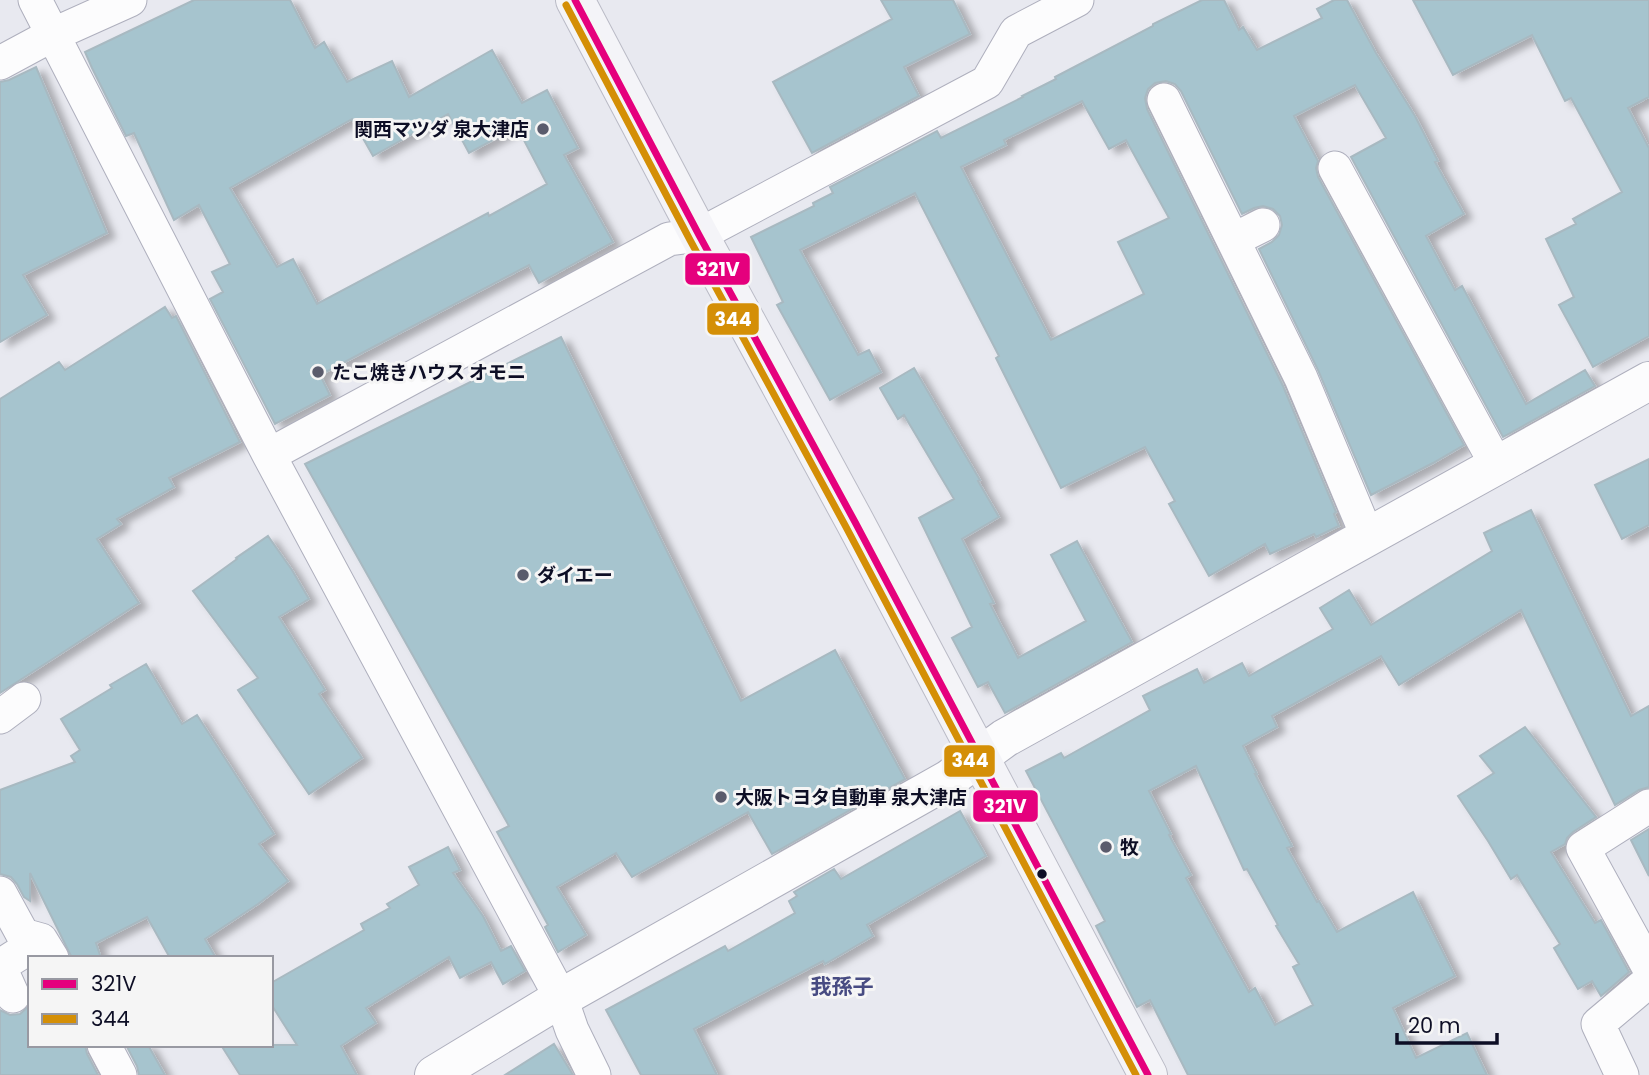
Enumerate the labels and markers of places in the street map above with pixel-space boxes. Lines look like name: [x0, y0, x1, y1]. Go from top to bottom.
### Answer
place label: 関西マツダ 泉大津店: [354, 116, 529, 143]
marker: 関西マツダ 泉大津店: [535, 121, 551, 137]
place label: たこ焼きハウス オモニ: [332, 359, 526, 386]
marker: たこ焼きハウス オモニ: [310, 364, 326, 380]
place label: ダイエー: [537, 562, 613, 589]
marker: ダイエー: [515, 567, 531, 583]
place label: 大阪トヨタ自動車 泉大津店: [735, 784, 967, 811]
marker: 大阪トヨタ自動車 泉大津店: [713, 789, 729, 805]
place label: 牧: [1120, 834, 1139, 861]
marker: 牧: [1098, 839, 1114, 855]
unlabelled marker: [1035, 867, 1049, 881]

